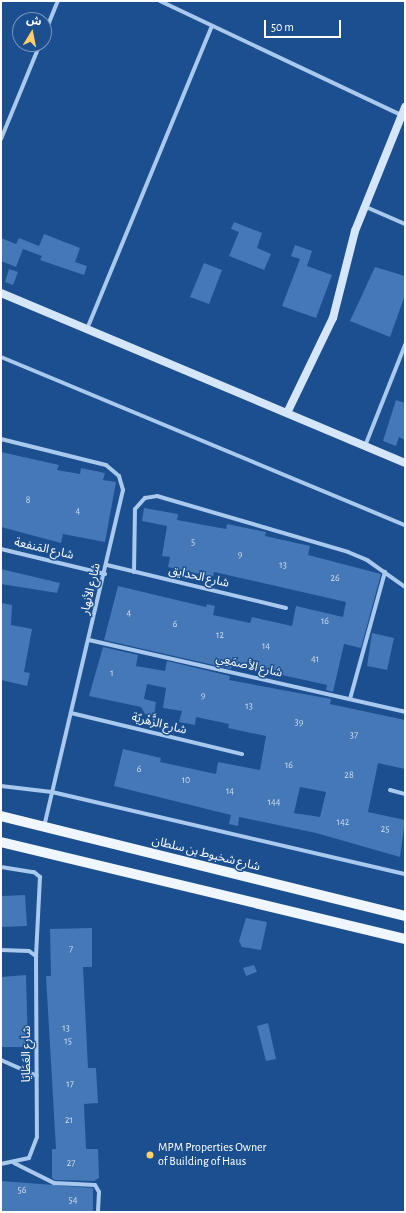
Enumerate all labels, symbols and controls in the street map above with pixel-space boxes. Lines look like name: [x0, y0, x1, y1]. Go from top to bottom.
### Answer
north arrow: [12, 12, 52, 52]
scale bar: [266, 12, 343, 38]
text: ش: [26, 14, 42, 27]
text: 50 m: [271, 21, 294, 33]
house number: 8: [26, 495, 30, 507]
house number: 4: [76, 506, 80, 518]
street label: شارع المَنفعة: [13, 535, 75, 563]
house number: 5: [191, 537, 195, 549]
house number: 9: [238, 549, 242, 561]
house number: 13: [279, 560, 287, 572]
street label: شارع الأنهار: [78, 562, 104, 616]
street label: شارع الحدايق: [167, 563, 231, 591]
house number: 26: [330, 573, 340, 585]
house number: 4: [127, 608, 131, 620]
house number: 16: [321, 616, 329, 628]
house number: 6: [173, 619, 177, 631]
house number: 12: [216, 630, 224, 642]
house number: 14: [262, 641, 270, 653]
street label: شارع الأصمَعِي: [214, 651, 284, 681]
house number: 41: [311, 654, 319, 666]
house number: 1: [110, 668, 114, 680]
house number: 9: [201, 690, 205, 702]
house number: 13: [245, 701, 253, 713]
street label: شارع الزَّهْريّة: [130, 710, 188, 738]
house number: 39: [295, 717, 303, 729]
house number: 37: [350, 730, 358, 742]
house number: 16: [285, 760, 293, 772]
house number: 6: [137, 764, 141, 776]
house number: 28: [344, 770, 354, 782]
house number: 10: [182, 775, 190, 787]
house number: 14: [226, 786, 234, 798]
house number: 144: [267, 797, 281, 809]
house number: 142: [337, 817, 349, 829]
house number: 25: [381, 824, 389, 836]
street label: شارع شخبوط بن سلطان: [150, 834, 262, 874]
house number: 7: [69, 944, 73, 956]
house number: 13: [62, 1023, 70, 1035]
street label: شارع العَطَايَا: [20, 1026, 34, 1082]
house number: 15: [64, 1036, 72, 1048]
house number: 17: [66, 1079, 74, 1091]
house number: 21: [65, 1115, 73, 1127]
place label: MPM Properties Owner of Building of Haus: [158, 1141, 266, 1169]
marker: MPM Properties Owner of Building of Haus: [145, 1150, 155, 1160]
house number: 27: [67, 1158, 75, 1170]
house number: 56: [18, 1185, 26, 1197]
house number: 54: [69, 1195, 77, 1207]

